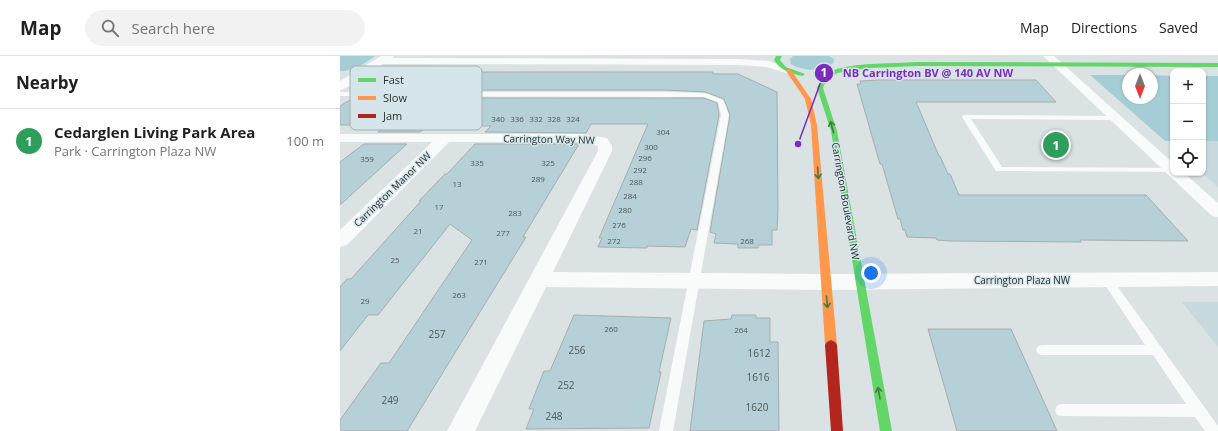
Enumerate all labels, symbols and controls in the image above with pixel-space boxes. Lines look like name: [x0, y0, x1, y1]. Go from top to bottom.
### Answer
search box: [85, 10, 365, 46]
text: Map: [20, 15, 61, 41]
icon: search: [99, 17, 121, 39]
text: Search here: [131, 18, 215, 38]
text: Map: [1020, 18, 1049, 37]
text: Directions: [1071, 18, 1137, 37]
text: Saved: [1159, 18, 1198, 37]
callout: NB Carrington BV @ 140 AV NW: [814, 62, 1021, 85]
text: 1: [821, 64, 827, 81]
text: NB Carrington BV @ 140 AV NW: [843, 65, 1014, 80]
legend: [350, 66, 482, 130]
north arrow: [1122, 68, 1158, 104]
map controls: [1170, 68, 1206, 176]
button: +: [1170, 68, 1206, 104]
text: Nearby: [16, 71, 78, 94]
text: Fast: [383, 72, 404, 87]
text: Slow: [383, 90, 407, 105]
button: −: [1170, 104, 1206, 140]
text: Jam: [382, 108, 402, 123]
house number: 340: [491, 113, 505, 124]
house number: 336: [510, 113, 524, 124]
house number: 332: [529, 113, 543, 124]
house number: 328: [547, 113, 561, 124]
house number: 324: [566, 113, 580, 124]
one-way arrow: [828, 121, 836, 134]
text: Cedarglen Living Park Area: [54, 122, 255, 142]
house number: 304: [656, 126, 670, 137]
pin: 1: [1043, 130, 1069, 160]
street label: Carrington Way NW: [503, 131, 596, 147]
text: 1: [25, 132, 33, 150]
text: 100 m: [286, 132, 324, 150]
button: locate: [1170, 140, 1206, 176]
house number: 300: [644, 141, 658, 152]
street label: Carrington Boulevard NW: [829, 141, 863, 262]
text: Park · Carrington Plaza NW: [54, 142, 216, 160]
street label: Carrington Manor NW: [350, 148, 434, 230]
house number: 296: [638, 152, 652, 163]
house number: 359: [360, 153, 374, 164]
house number: 335: [470, 157, 484, 168]
house number: 325: [541, 157, 555, 168]
house number: 292: [633, 164, 647, 175]
one-way arrow: [814, 166, 821, 179]
house number: 289: [531, 173, 545, 184]
house number: 288: [629, 176, 643, 187]
house number: 13: [452, 178, 462, 189]
house number: 284: [623, 190, 637, 201]
house number: 17: [434, 201, 444, 212]
house number: 280: [618, 204, 632, 215]
house number: 283: [508, 207, 522, 218]
house number: 276: [612, 219, 626, 230]
house number: 21: [413, 225, 423, 236]
house number: 277: [496, 227, 510, 238]
house number: 272: [607, 235, 621, 246]
house number: 268: [740, 235, 754, 246]
house number: 25: [390, 254, 400, 265]
house number: 271: [474, 256, 488, 267]
your location: [861, 263, 881, 283]
street label: Carrington Plaza NW: [974, 273, 1071, 287]
house number: 263: [452, 289, 466, 300]
house number: 29: [360, 295, 370, 306]
one-way arrow: [823, 295, 830, 308]
house number: 260: [604, 323, 618, 334]
house number: 264: [734, 324, 748, 335]
house number: 257: [428, 327, 446, 341]
house number: 256: [568, 343, 586, 357]
house number: 1612: [748, 346, 771, 360]
house number: 1616: [747, 370, 770, 384]
house number: 252: [557, 378, 575, 392]
one-way arrow: [875, 386, 883, 399]
house number: 249: [381, 393, 399, 407]
house number: 1620: [746, 400, 769, 414]
house number: 248: [545, 409, 563, 423]

